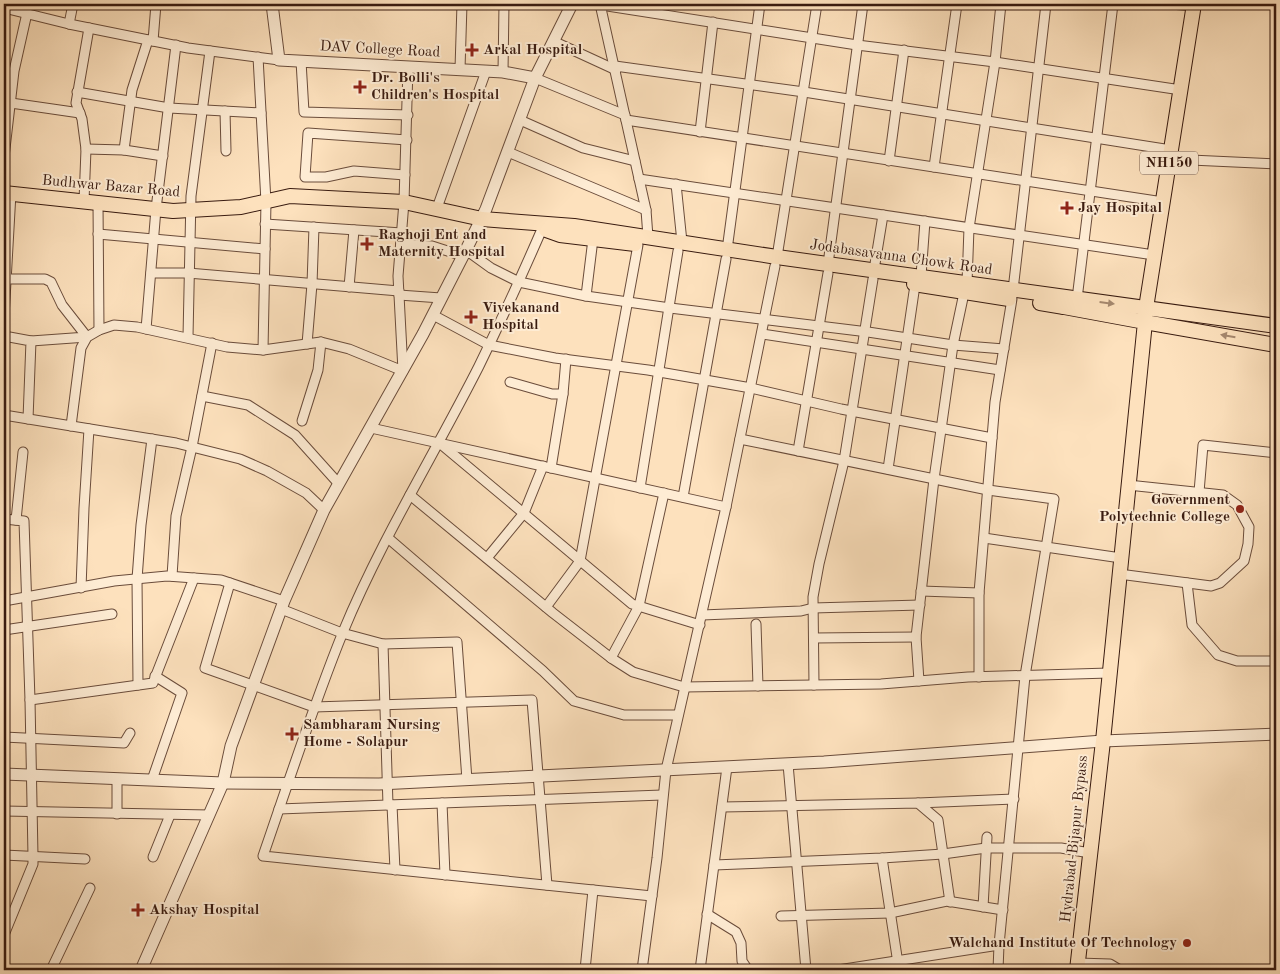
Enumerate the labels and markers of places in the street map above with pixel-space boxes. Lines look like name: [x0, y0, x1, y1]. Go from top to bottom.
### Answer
marker: Arkal Hospital: [465, 43, 479, 57]
place label: Arkal Hospital: [483, 43, 583, 58]
place label: Dr. Bolli's Children's Hospital: [371, 71, 500, 103]
marker: Dr. Bolli's Children's Hospital: [353, 80, 367, 94]
marker: Jay Hospital: [1060, 201, 1074, 215]
place label: Jay Hospital: [1078, 201, 1162, 216]
place label: Raghoji Ent and Maternity Hospital: [378, 228, 505, 260]
marker: Raghoji Ent and Maternity Hospital: [360, 237, 374, 251]
place label: Vivekanand Hospital: [482, 301, 560, 333]
marker: Vivekanand Hospital: [464, 310, 478, 324]
place label: Government Polytechnic College: [1099, 493, 1231, 525]
marker: Government Polytechnic College: [1234, 503, 1246, 515]
place label: Sambharam Nursing Home - Solapur: [303, 718, 441, 750]
marker: Sambharam Nursing Home - Solapur: [285, 727, 299, 741]
marker: Akshay Hospital: [131, 903, 145, 917]
place label: Akshay Hospital: [149, 903, 260, 918]
place label: Walchand Institute Of Technology: [948, 936, 1177, 951]
marker: Walchand Institute Of Technology: [1181, 937, 1193, 949]

